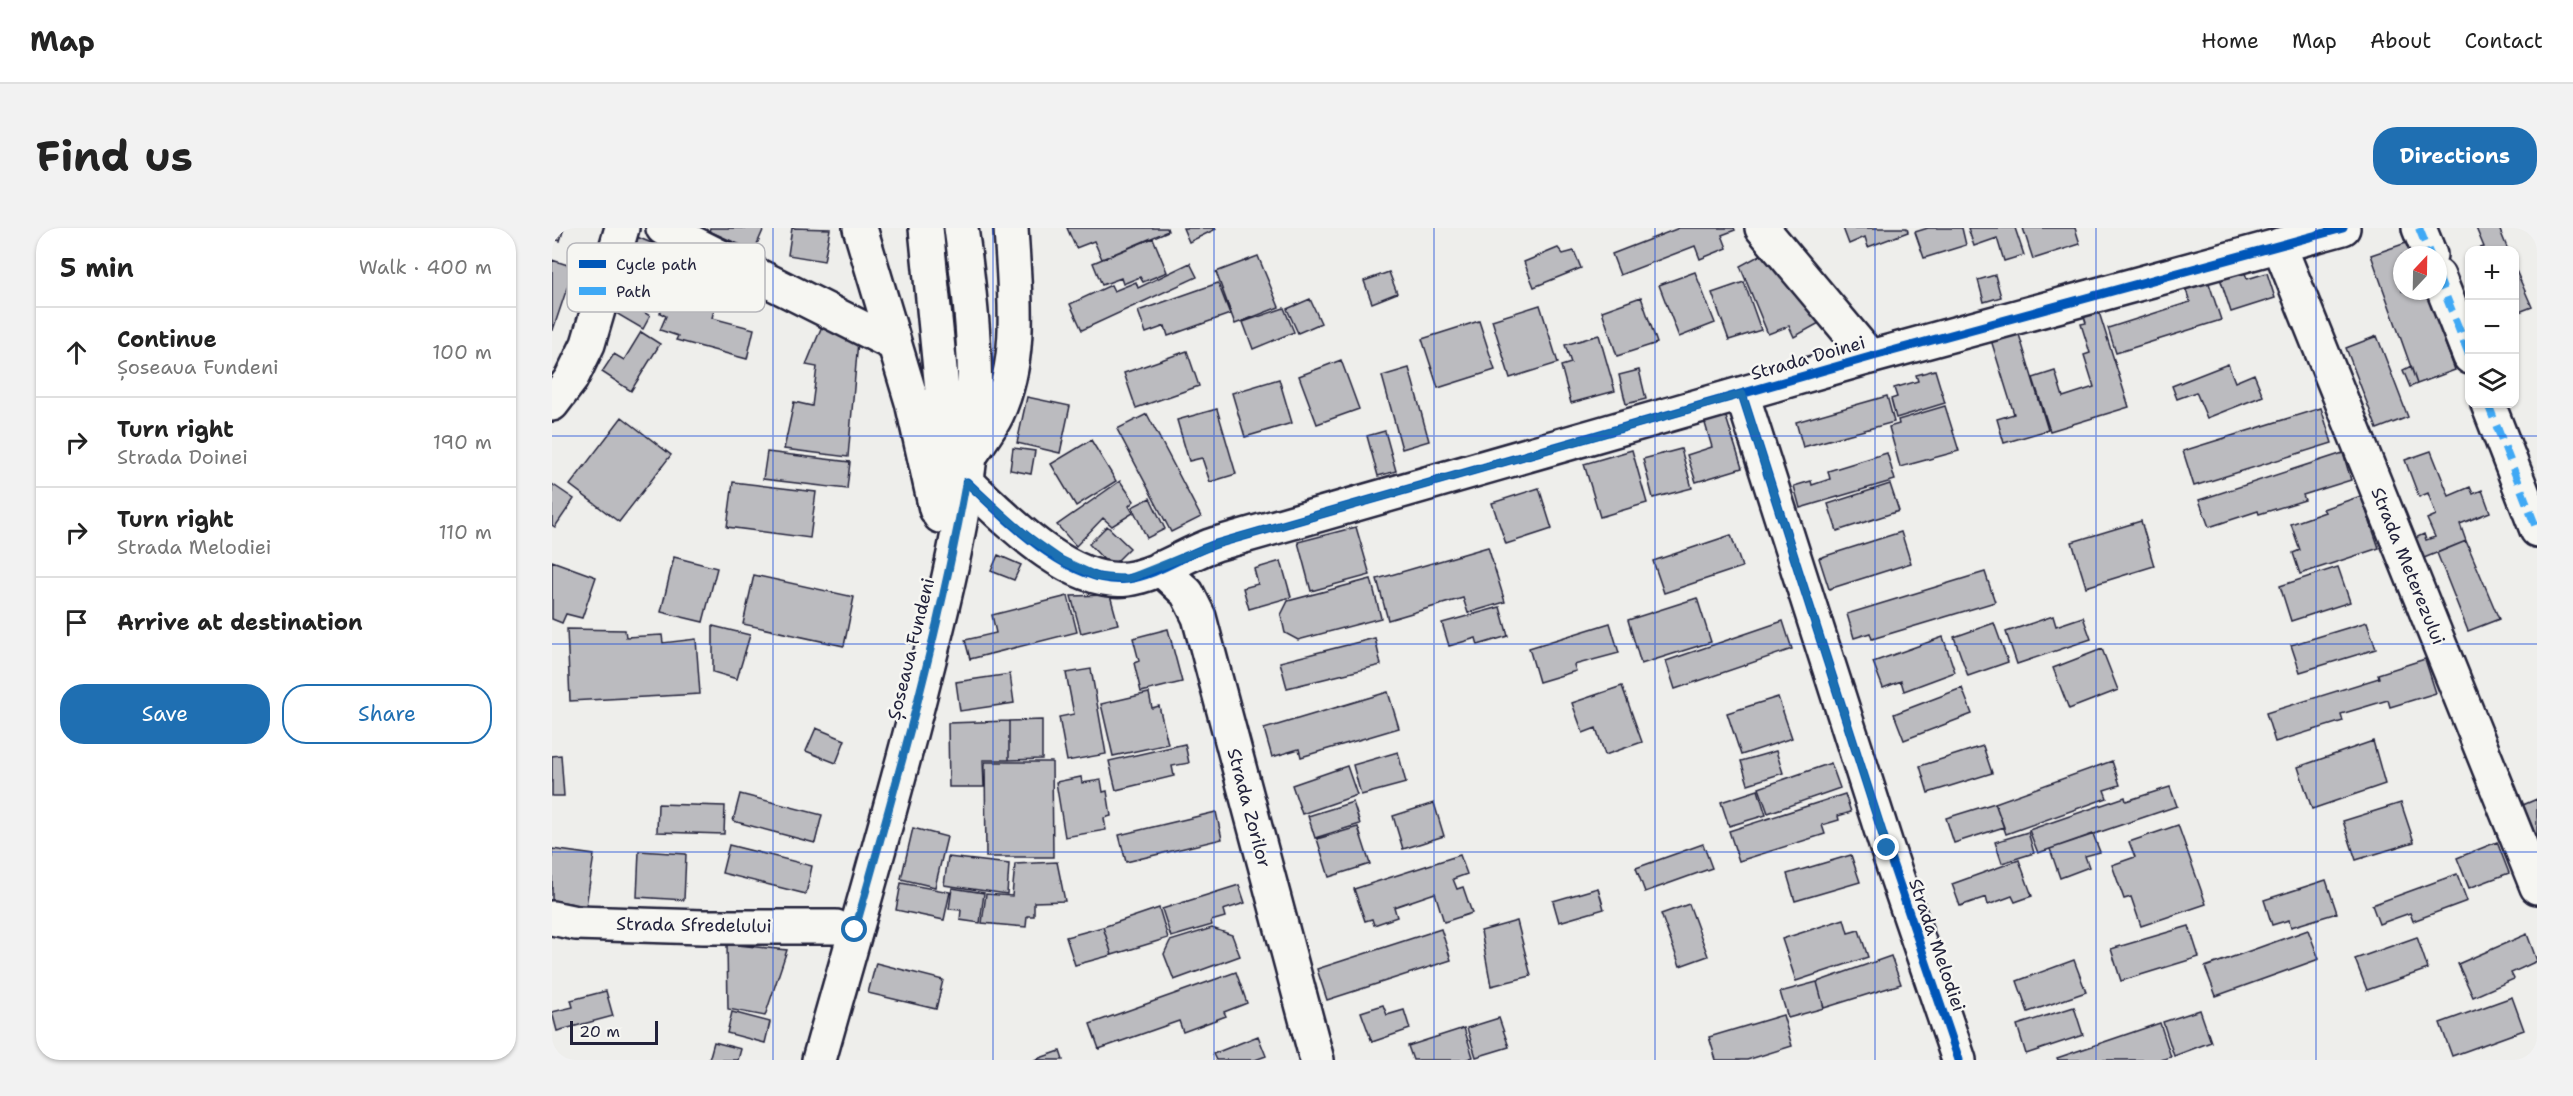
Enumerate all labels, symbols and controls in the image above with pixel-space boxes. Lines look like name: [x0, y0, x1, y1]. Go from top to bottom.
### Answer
text: Map: [30, 22, 95, 60]
text: Home: [2201, 27, 2259, 55]
text: Map: [2292, 27, 2337, 55]
text: About: [2370, 27, 2431, 55]
text: Contact: [2464, 27, 2543, 55]
button: Directions: [2373, 127, 2537, 185]
text: Find us: [36, 128, 193, 184]
legend: [567, 243, 765, 312]
north arrow: [2393, 246, 2447, 300]
map controls: [2465, 246, 2519, 408]
button: +: [2465, 246, 2519, 300]
text: 5 min: [60, 250, 134, 285]
text: Walk · 400 m: [359, 254, 492, 280]
text: Cycle path: [616, 254, 697, 275]
text: Path: [616, 281, 651, 302]
button: −: [2465, 300, 2519, 354]
text: Continue: [117, 325, 217, 354]
street label: Strada Doinei: [1748, 330, 1868, 386]
icon: ahead: [60, 336, 93, 369]
text: 100 m: [432, 339, 492, 365]
text: Șoseaua Fundeni: [117, 354, 279, 380]
button: layers: [2465, 354, 2519, 408]
text: Turn right: [117, 415, 234, 444]
icon: right: [60, 426, 93, 459]
text: 190 m: [433, 429, 492, 455]
text: Strada Doinei: [117, 444, 248, 470]
street label: Strada Meterezului: [2365, 484, 2451, 648]
text: Turn right: [117, 505, 234, 534]
icon: right: [60, 516, 93, 549]
text: 110 m: [438, 519, 492, 545]
text: Strada Melodiei: [117, 534, 272, 560]
street label: Șoseaua Fundeni: [882, 576, 940, 722]
icon: arrive: [60, 606, 93, 639]
text: Arrive at destination: [117, 608, 363, 637]
button: Save: [60, 684, 270, 744]
button: Share: [282, 684, 492, 744]
street label: Strada Zorilor: [1222, 746, 1276, 870]
route end: [1873, 834, 1899, 860]
street label: Strada Melodiei: [1903, 875, 1971, 1015]
street label: Strada Sfredelului: [616, 912, 772, 938]
route start: [841, 916, 867, 942]
scale bar: [570, 1018, 658, 1046]
text: 20 m: [579, 1021, 620, 1042]

